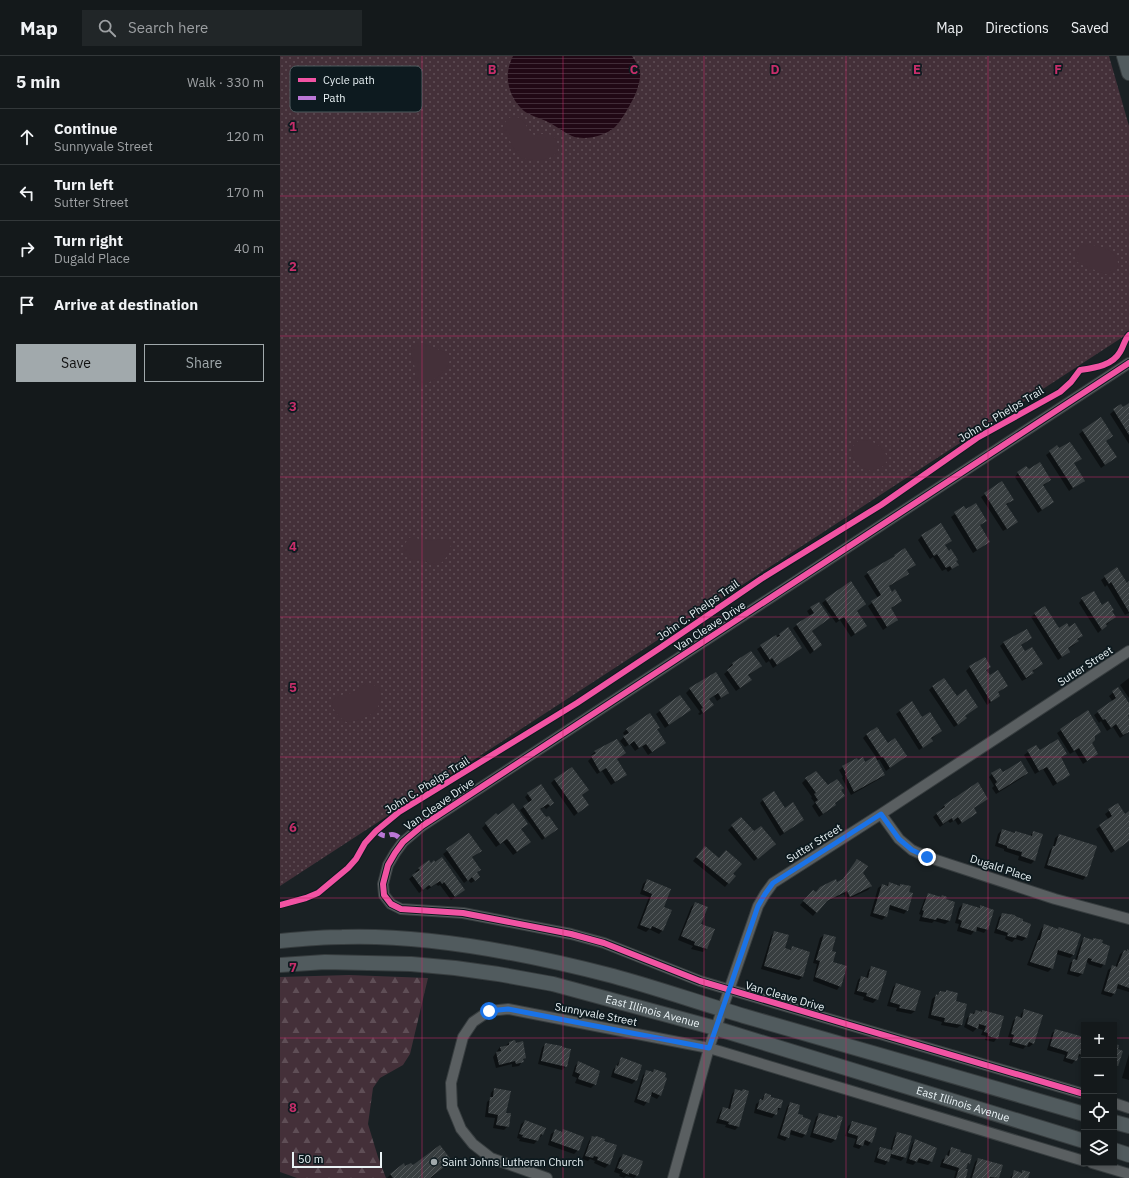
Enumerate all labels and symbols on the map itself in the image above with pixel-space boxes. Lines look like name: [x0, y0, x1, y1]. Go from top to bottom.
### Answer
text: B: [488, 61, 497, 78]
text: C: [630, 61, 639, 78]
text: D: [770, 61, 780, 78]
text: E: [913, 61, 921, 78]
text: F: [1054, 61, 1062, 78]
legend: [290, 66, 422, 112]
text: Cycle path: [323, 73, 375, 87]
text: Path: [323, 91, 346, 105]
text: 1: [289, 118, 297, 135]
text: 2: [289, 258, 297, 275]
street label: John C. Phelps Trail: [956, 383, 1046, 445]
text: 3: [289, 398, 297, 415]
text: 4: [289, 538, 297, 555]
street label: John C. Phelps Trail: [654, 576, 742, 644]
street label: Van Cleave Drive: [672, 598, 748, 654]
street label: Sutter Street: [1055, 643, 1115, 689]
text: 5: [289, 679, 297, 696]
street label: John C. Phelps Trail: [382, 753, 472, 817]
street label: Van Cleave Drive: [401, 775, 477, 833]
text: 6: [289, 819, 297, 836]
street label: Sutter Street: [784, 820, 845, 866]
route end: [918, 848, 936, 866]
street label: Dugald Place: [968, 851, 1034, 885]
text: 7: [289, 959, 297, 976]
street label: Van Cleave Drive: [744, 978, 826, 1014]
street label: East Illinois Avenue: [604, 992, 701, 1031]
street label: Sunnyvale Street: [554, 999, 638, 1029]
route start: [480, 1002, 498, 1020]
street label: East Illinois Avenue: [915, 1083, 1012, 1125]
text: 8: [289, 1099, 297, 1116]
scale bar: [292, 1150, 382, 1169]
place label: Saint Johns Lutheran Church: [442, 1155, 584, 1169]
marker: Saint Johns Lutheran Church: [429, 1157, 439, 1167]

